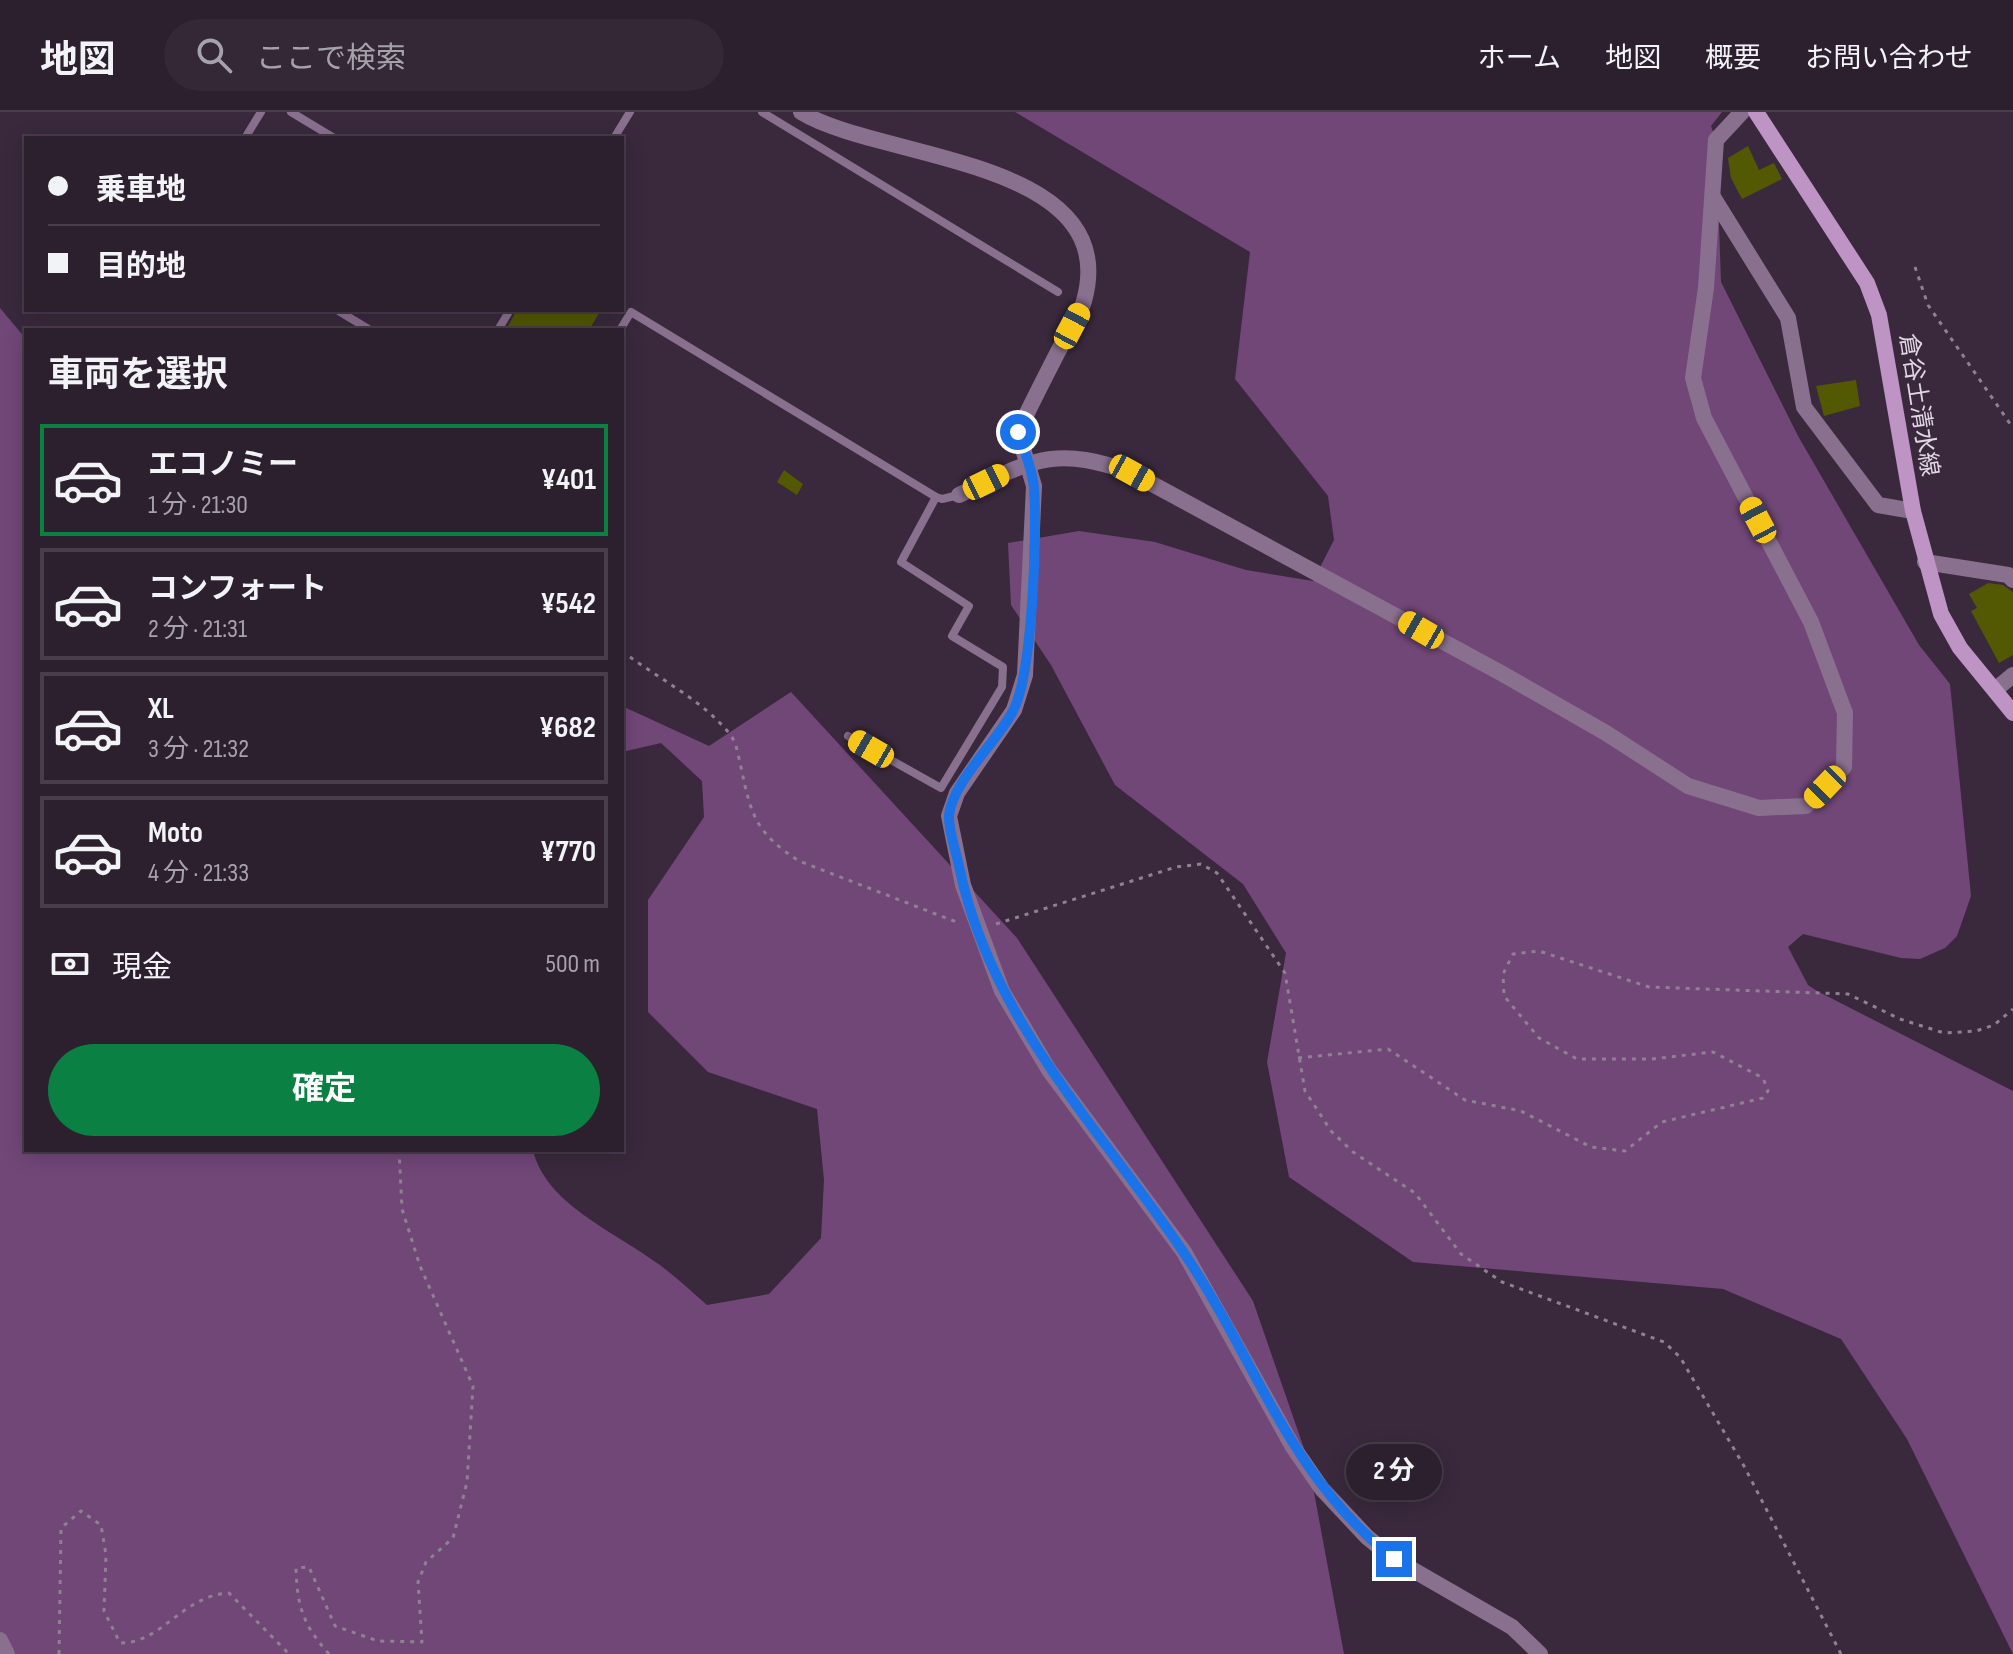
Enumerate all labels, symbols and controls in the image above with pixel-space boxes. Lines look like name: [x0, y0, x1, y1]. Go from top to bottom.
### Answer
search box: [164, 19, 724, 91]
icon: search: [192, 33, 236, 77]
text: 地図: [40, 38, 116, 83]
text: ここで検索: [256, 41, 406, 77]
text: ホーム: [1478, 42, 1561, 75]
text: 地図: [1605, 42, 1661, 75]
text: 概要: [1705, 42, 1761, 75]
text: お問い合わせ: [1805, 42, 1973, 75]
text: 乗車地: [96, 172, 186, 208]
text: 目的地: [96, 249, 186, 285]
car: [1050, 299, 1094, 353]
street label: 倉谷土清水線: [1893, 332, 1945, 478]
text: 車両を選択: [48, 354, 228, 397]
route start: [1000, 414, 1036, 450]
icon: car: [52, 444, 124, 516]
text: エコノミー: [148, 447, 298, 483]
car: [1105, 451, 1159, 495]
car: [959, 461, 1013, 503]
text: ¥401: [541, 462, 596, 498]
text: 1 分 · 21:30: [148, 490, 248, 521]
car: [1736, 493, 1780, 547]
icon: car: [52, 568, 124, 640]
text: コンフォート: [148, 571, 327, 607]
text: ¥542: [540, 586, 596, 622]
car: [1394, 608, 1448, 652]
text: 2 分 · 21:31: [148, 614, 247, 645]
text: XL: [148, 691, 174, 727]
icon: car: [52, 692, 124, 764]
text: ¥682: [539, 710, 596, 746]
car: [844, 727, 898, 771]
text: 3 分 · 21:32: [148, 734, 249, 765]
car: [1800, 761, 1850, 813]
text: Moto: [148, 815, 203, 851]
icon: car: [52, 816, 124, 888]
text: ¥770: [540, 834, 596, 870]
text: 4 分 · 21:33: [148, 858, 249, 889]
icon: cash: [48, 942, 92, 986]
text: 500 m: [546, 949, 600, 980]
text: 現金: [112, 950, 172, 986]
button: 確定: [48, 1044, 600, 1136]
callout: 2 分: [1346, 1443, 1442, 1499]
text: 2 分: [1373, 1456, 1415, 1487]
route end: [1376, 1541, 1412, 1577]

